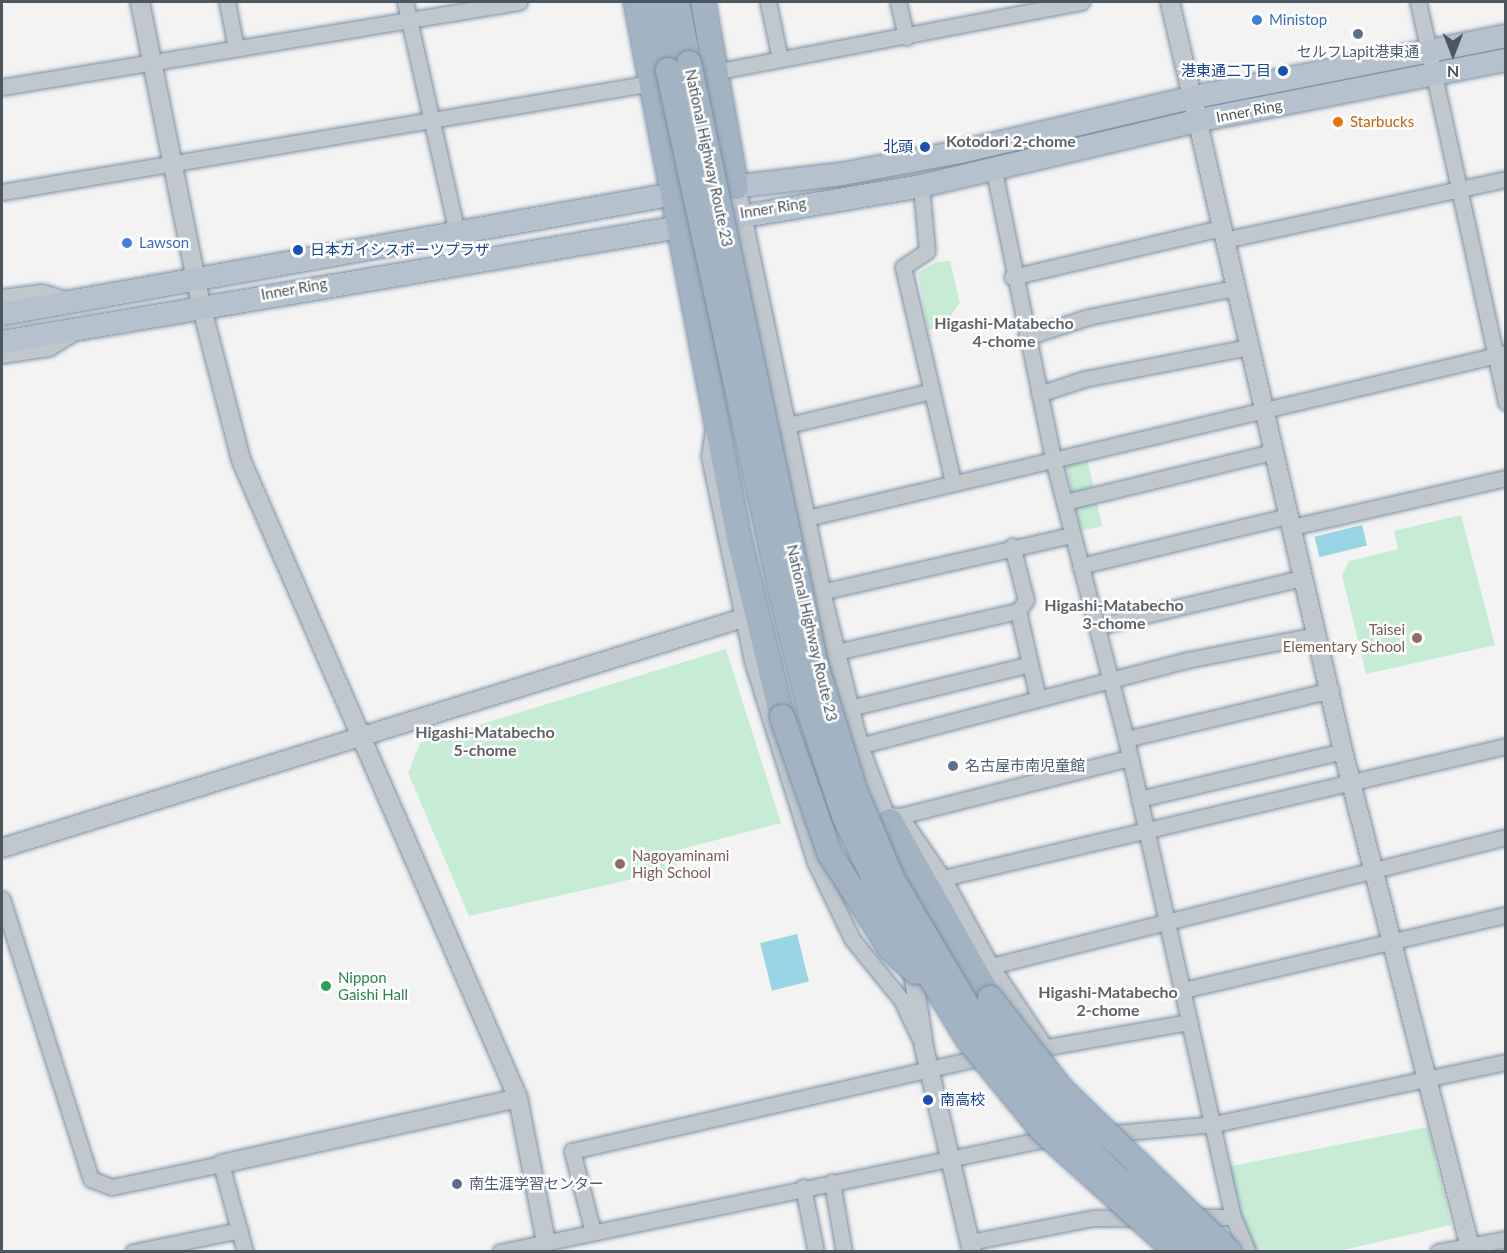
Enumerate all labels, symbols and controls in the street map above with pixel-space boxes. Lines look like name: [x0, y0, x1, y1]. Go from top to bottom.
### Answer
place label: Ministop: [1269, 11, 1327, 29]
marker: Ministop: [1250, 13, 1264, 27]
north arrow: [1423, 24, 1483, 84]
marker: セルフLapit港東通: [1351, 27, 1365, 41]
place label: セルフLapit港東通: [1297, 43, 1419, 61]
place label: 港東通二丁目: [1181, 62, 1271, 80]
text: N: [1447, 63, 1459, 82]
marker: 港東通二丁目: [1276, 64, 1290, 78]
street label: National Highway Route 23: [681, 67, 737, 249]
street label: Inner Ring: [1214, 96, 1284, 126]
place label: Starbucks: [1350, 113, 1414, 131]
marker: Starbucks: [1331, 115, 1345, 129]
district label: Kotodori 2-chome: [946, 131, 1076, 151]
place label: 北頭: [883, 138, 913, 156]
marker: 北頭: [918, 140, 932, 154]
street label: Inner Ring: [738, 194, 808, 222]
place label: Lawson: [139, 234, 189, 252]
marker: Lawson: [120, 236, 134, 250]
place label: 日本ガイシスポーツプラザ: [310, 241, 490, 259]
marker: 日本ガイシスポーツプラザ: [291, 243, 305, 257]
street label: Inner Ring: [259, 274, 329, 304]
district label: Higashi-Matabecho 4-chome: [934, 313, 1074, 351]
street label: National Highway Route 23: [783, 543, 841, 723]
district label: Higashi-Matabecho 3-chome: [1044, 595, 1184, 633]
place label: Taisei Elementary School: [1282, 620, 1405, 655]
marker: Taisei Elementary School: [1410, 631, 1424, 645]
district label: Higashi-Matabecho 5-chome: [415, 722, 555, 760]
place label: 名古屋市南児童館: [965, 757, 1085, 775]
marker: 名古屋市南児童館: [946, 759, 960, 773]
place label: Nagoyaminami High School: [632, 846, 729, 881]
marker: Nagoyaminami High School: [613, 857, 627, 871]
place label: Nippon Gaishi Hall: [338, 968, 408, 1003]
marker: Nippon Gaishi Hall: [319, 979, 333, 993]
district label: Higashi-Matabecho 2-chome: [1038, 982, 1178, 1020]
place label: 南高校: [940, 1091, 985, 1109]
marker: 南高校: [921, 1093, 935, 1107]
place label: 南生涯学習センター: [469, 1175, 604, 1193]
marker: 南生涯学習センター: [450, 1177, 464, 1191]

